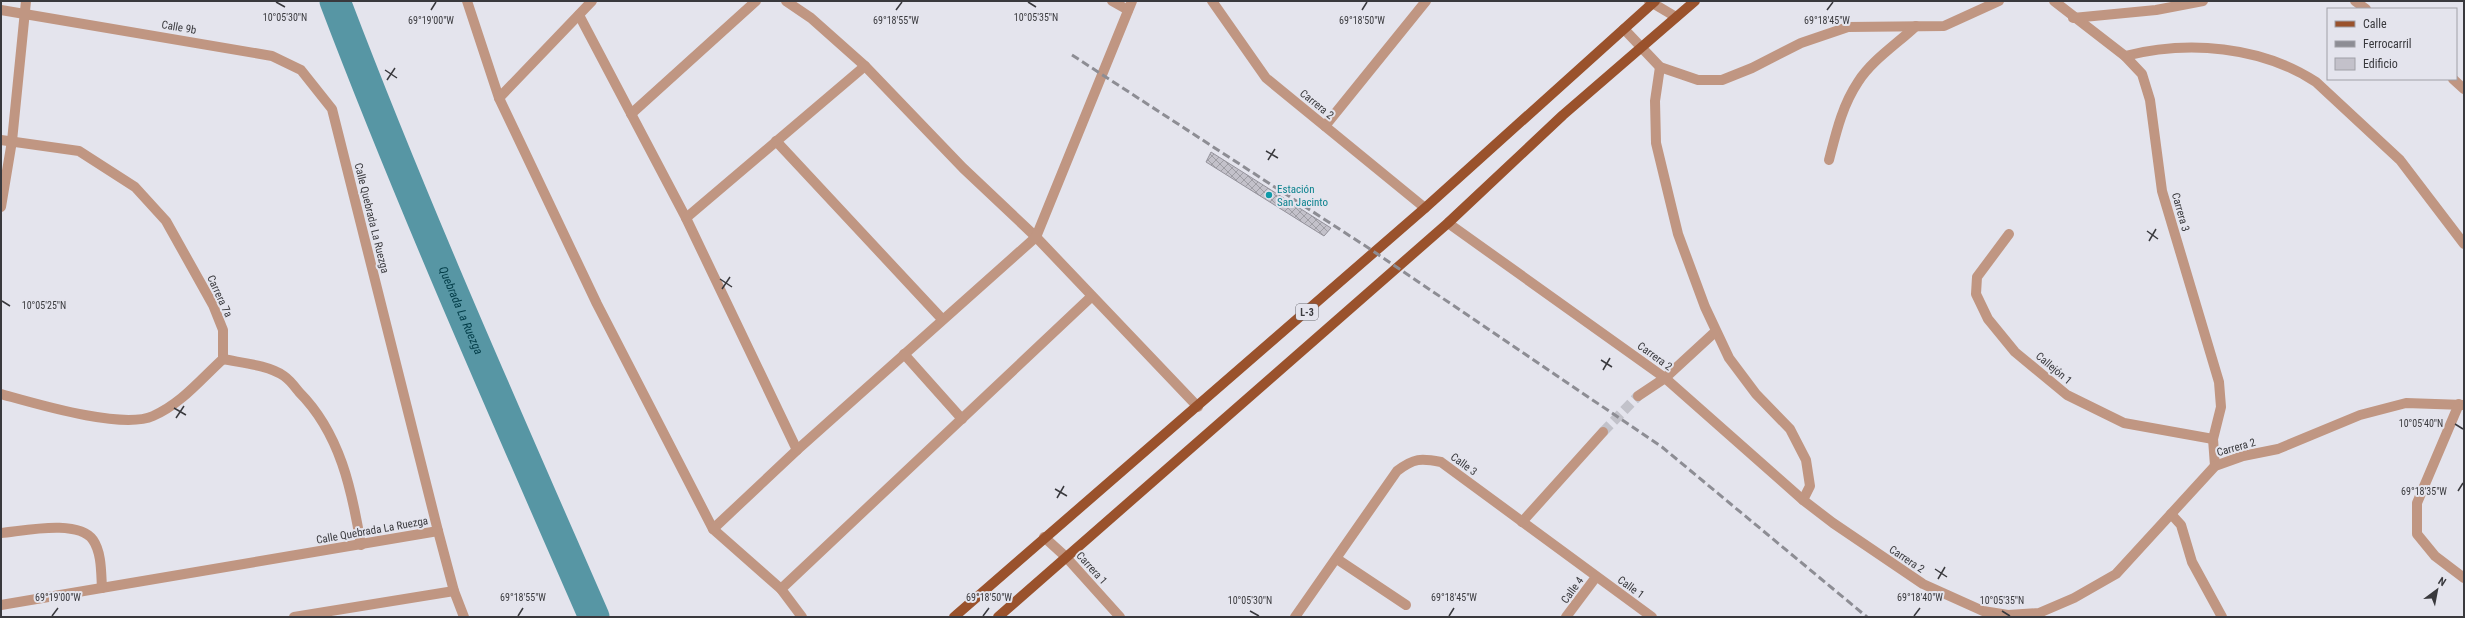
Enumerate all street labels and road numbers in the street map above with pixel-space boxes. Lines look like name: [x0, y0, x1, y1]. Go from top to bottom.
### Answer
street label: Calle 9b: [161, 18, 197, 37]
street label: Carrera 2: [1297, 87, 1336, 122]
street label: Calle Quebrada La Ruezga: [352, 162, 392, 275]
street label: Carrera 3: [2169, 191, 2192, 233]
street label: Carrera 7a: [204, 273, 235, 319]
road number: L-3: [1296, 304, 1318, 320]
street label: Carrera 2: [1635, 340, 1675, 373]
street label: Callejón 1: [2033, 350, 2074, 387]
street label: Carrera 2: [2215, 436, 2257, 459]
street label: Calle 3: [1448, 450, 1480, 478]
street label: Calle Quebrada La Ruezga: [315, 514, 429, 547]
street label: Carrera 2: [1887, 543, 1927, 576]
street label: Carrera 1: [1074, 549, 1110, 587]
street label: Calle 1: [1615, 573, 1647, 601]
street label: Calle 4: [1558, 574, 1587, 606]

